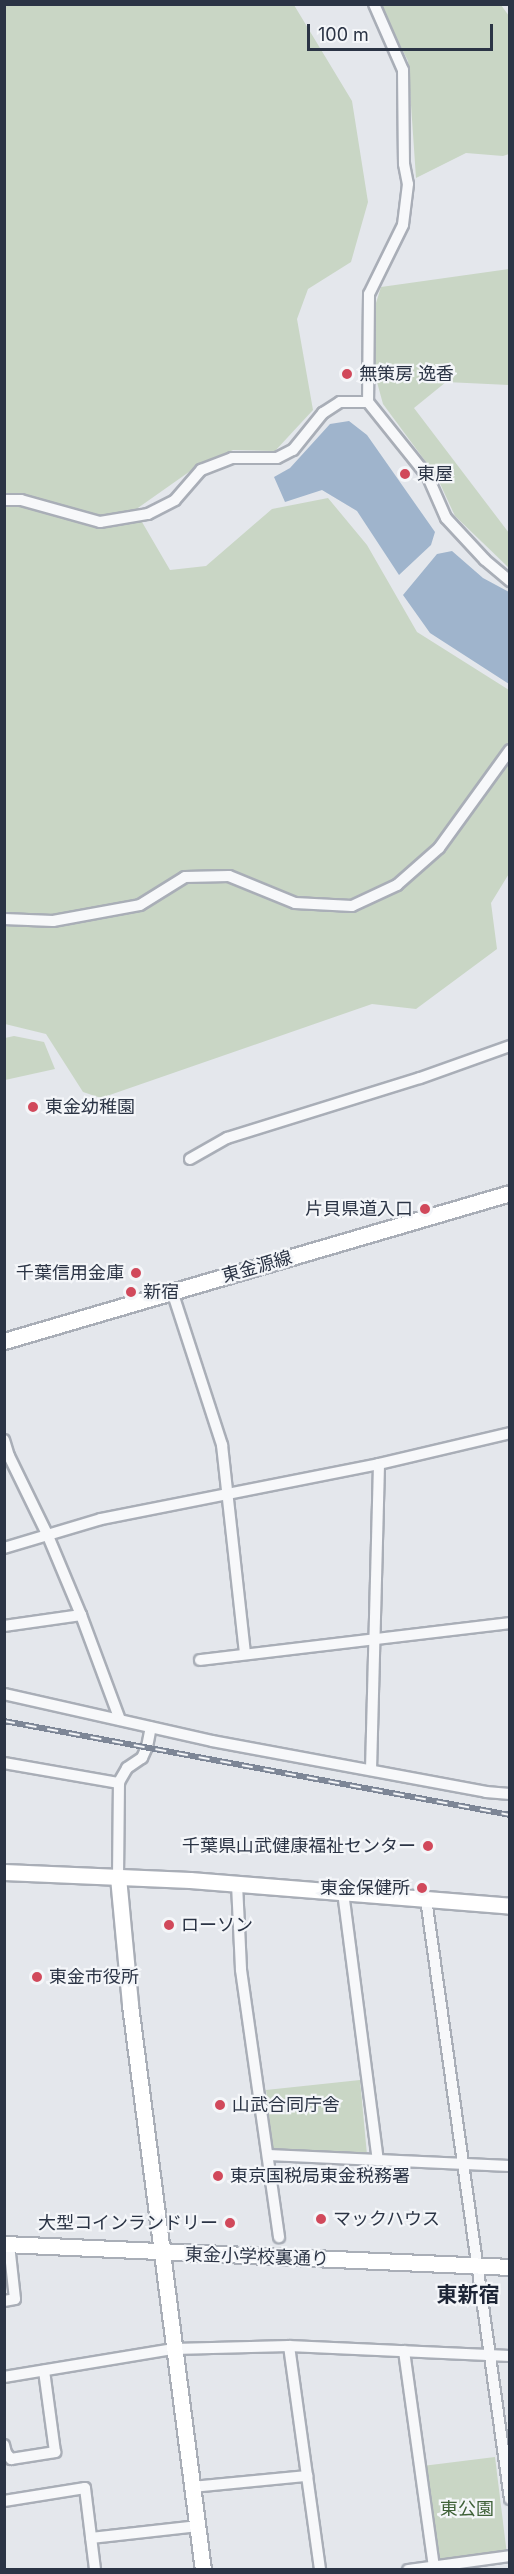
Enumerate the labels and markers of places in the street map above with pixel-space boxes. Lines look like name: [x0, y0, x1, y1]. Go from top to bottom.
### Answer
place label: 無策房 逸香: [359, 363, 454, 385]
marker: 無策房 逸香: [340, 367, 354, 381]
place label: 東屋: [417, 463, 453, 485]
marker: 東屋: [398, 467, 412, 481]
place label: 東金幼稚園: [45, 1096, 135, 1118]
marker: 東金幼稚園: [26, 1100, 40, 1114]
place label: 片貝県道入口: [305, 1198, 413, 1220]
marker: 片貝県道入口: [418, 1202, 432, 1216]
place label: 千葉信用金庫: [16, 1262, 124, 1284]
marker: 千葉信用金庫: [129, 1266, 143, 1280]
place label: 新宿: [143, 1281, 179, 1303]
marker: 新宿: [124, 1285, 138, 1299]
place label: 千葉県山武健康福祉センター: [182, 1835, 416, 1857]
marker: 千葉県山武健康福祉センター: [421, 1839, 435, 1853]
place label: 東金保健所: [320, 1877, 410, 1899]
marker: 東金保健所: [415, 1881, 429, 1895]
place label: ローソン: [181, 1914, 253, 1936]
marker: ローソン: [162, 1918, 176, 1932]
place label: 東金市役所: [49, 1966, 139, 1988]
marker: 東金市役所: [30, 1970, 44, 1984]
place label: 山武合同庁舎: [232, 2094, 340, 2116]
marker: 山武合同庁舎: [213, 2098, 227, 2112]
place label: 東京国税局東金税務署: [230, 2165, 410, 2187]
marker: 東京国税局東金税務署: [211, 2169, 225, 2183]
place label: マックハウス: [333, 2208, 441, 2230]
place label: 大型コインランドリー: [38, 2212, 218, 2234]
marker: マックハウス: [314, 2212, 328, 2226]
marker: 大型コインランドリー: [223, 2216, 237, 2230]

